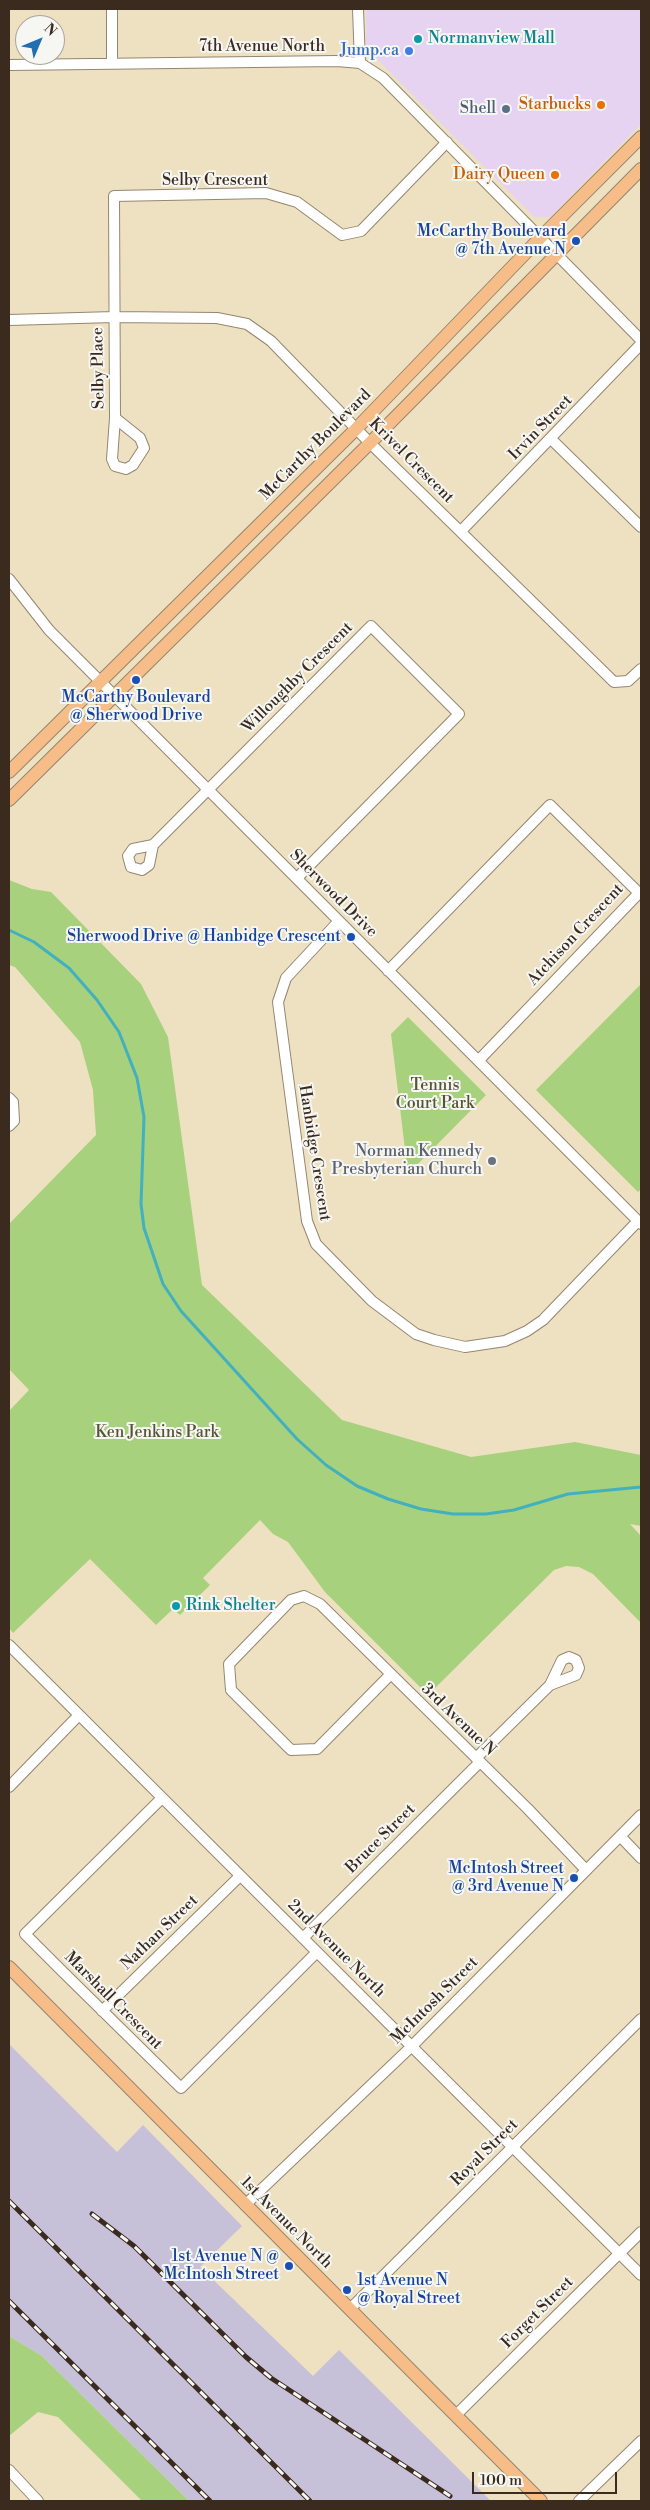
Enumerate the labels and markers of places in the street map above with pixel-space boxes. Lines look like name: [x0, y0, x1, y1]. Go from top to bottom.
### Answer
place label: Normanview Mall: [428, 29, 555, 49]
marker: Normanview Mall: [412, 33, 424, 45]
place label: Jump.ca: [340, 41, 399, 61]
marker: Jump.ca: [403, 45, 415, 57]
place label: Starbucks: [519, 95, 591, 115]
place label: Shell: [460, 99, 496, 119]
marker: Starbucks: [595, 99, 607, 111]
marker: Shell: [500, 103, 512, 115]
place label: Dairy Queen: [453, 165, 545, 185]
marker: Dairy Queen: [549, 169, 561, 181]
place label: McCarthy Boulevard @ 7th Avenue N: [417, 222, 566, 260]
marker: McCarthy Boulevard @ 7th Avenue N: [570, 235, 582, 247]
marker: McCarthy Boulevard @ Sherwood Drive: [130, 674, 142, 686]
place label: McCarthy Boulevard @ Sherwood Drive: [62, 688, 210, 726]
place label: Sherwood Drive @ Hanbidge Crescent: [67, 927, 341, 947]
marker: Sherwood Drive @ Hanbidge Crescent: [345, 931, 357, 943]
place label: Norman Kennedy Presbyterian Church: [332, 1142, 482, 1180]
marker: Norman Kennedy Presbyterian Church: [486, 1155, 498, 1167]
place label: Rink Shelter: [186, 1596, 276, 1616]
marker: Rink Shelter: [170, 1600, 182, 1612]
place label: McIntosh Street @ 3rd Avenue N: [448, 1859, 564, 1897]
marker: McIntosh Street @ 3rd Avenue N: [568, 1872, 580, 1884]
place label: 1st Avenue N @ McIntosh Street: [163, 2247, 279, 2285]
marker: 1st Avenue N @ McIntosh Street: [283, 2260, 295, 2272]
place label: 1st Avenue N @ Royal Street: [357, 2271, 461, 2309]
marker: 1st Avenue N @ Royal Street: [341, 2284, 353, 2296]

